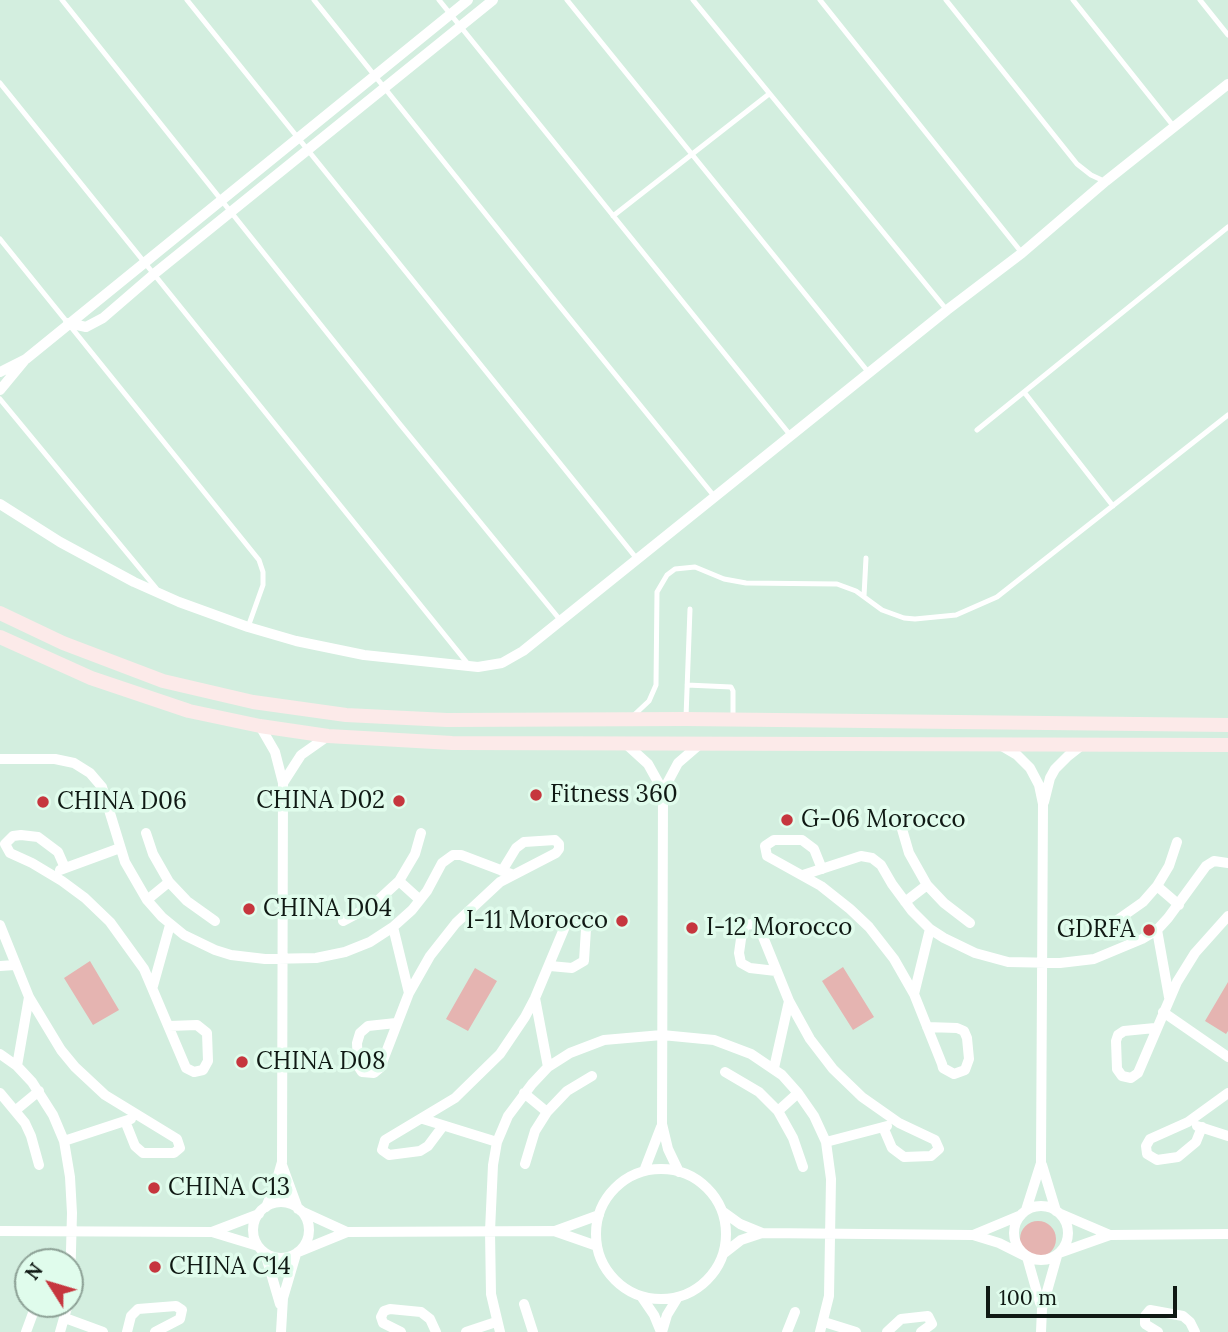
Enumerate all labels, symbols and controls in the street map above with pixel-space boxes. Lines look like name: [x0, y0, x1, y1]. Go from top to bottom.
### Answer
place label: Fitness 360: [550, 781, 678, 809]
place label: CHINA D02: [256, 787, 385, 815]
marker: Fitness 360: [528, 787, 544, 803]
place label: CHINA D06: [57, 788, 187, 816]
marker: CHINA D02: [391, 793, 407, 809]
marker: CHINA D06: [35, 794, 51, 810]
place label: G-06 Morocco: [801, 806, 966, 834]
marker: G-06 Morocco: [779, 812, 795, 828]
place label: CHINA D04: [263, 895, 392, 923]
marker: CHINA D04: [241, 901, 257, 917]
place label: I-11 Morocco: [466, 907, 608, 935]
marker: I-11 Morocco: [614, 913, 630, 929]
place label: I-12 Morocco: [706, 914, 852, 942]
place label: GDRFA: [1057, 916, 1135, 944]
marker: I-12 Morocco: [684, 920, 700, 936]
marker: GDRFA: [1141, 922, 1157, 938]
place label: CHINA D08: [256, 1048, 385, 1076]
marker: CHINA D08: [234, 1054, 250, 1070]
place label: CHINA C13: [168, 1174, 290, 1202]
marker: CHINA C13: [146, 1180, 162, 1196]
north arrow: [14, 1248, 84, 1318]
place label: CHINA C14: [169, 1253, 291, 1281]
text: N: [20, 1258, 48, 1285]
marker: CHINA C14: [147, 1259, 163, 1275]
scale bar: [990, 1272, 1181, 1316]
text: 100 m: [999, 1284, 1057, 1311]

